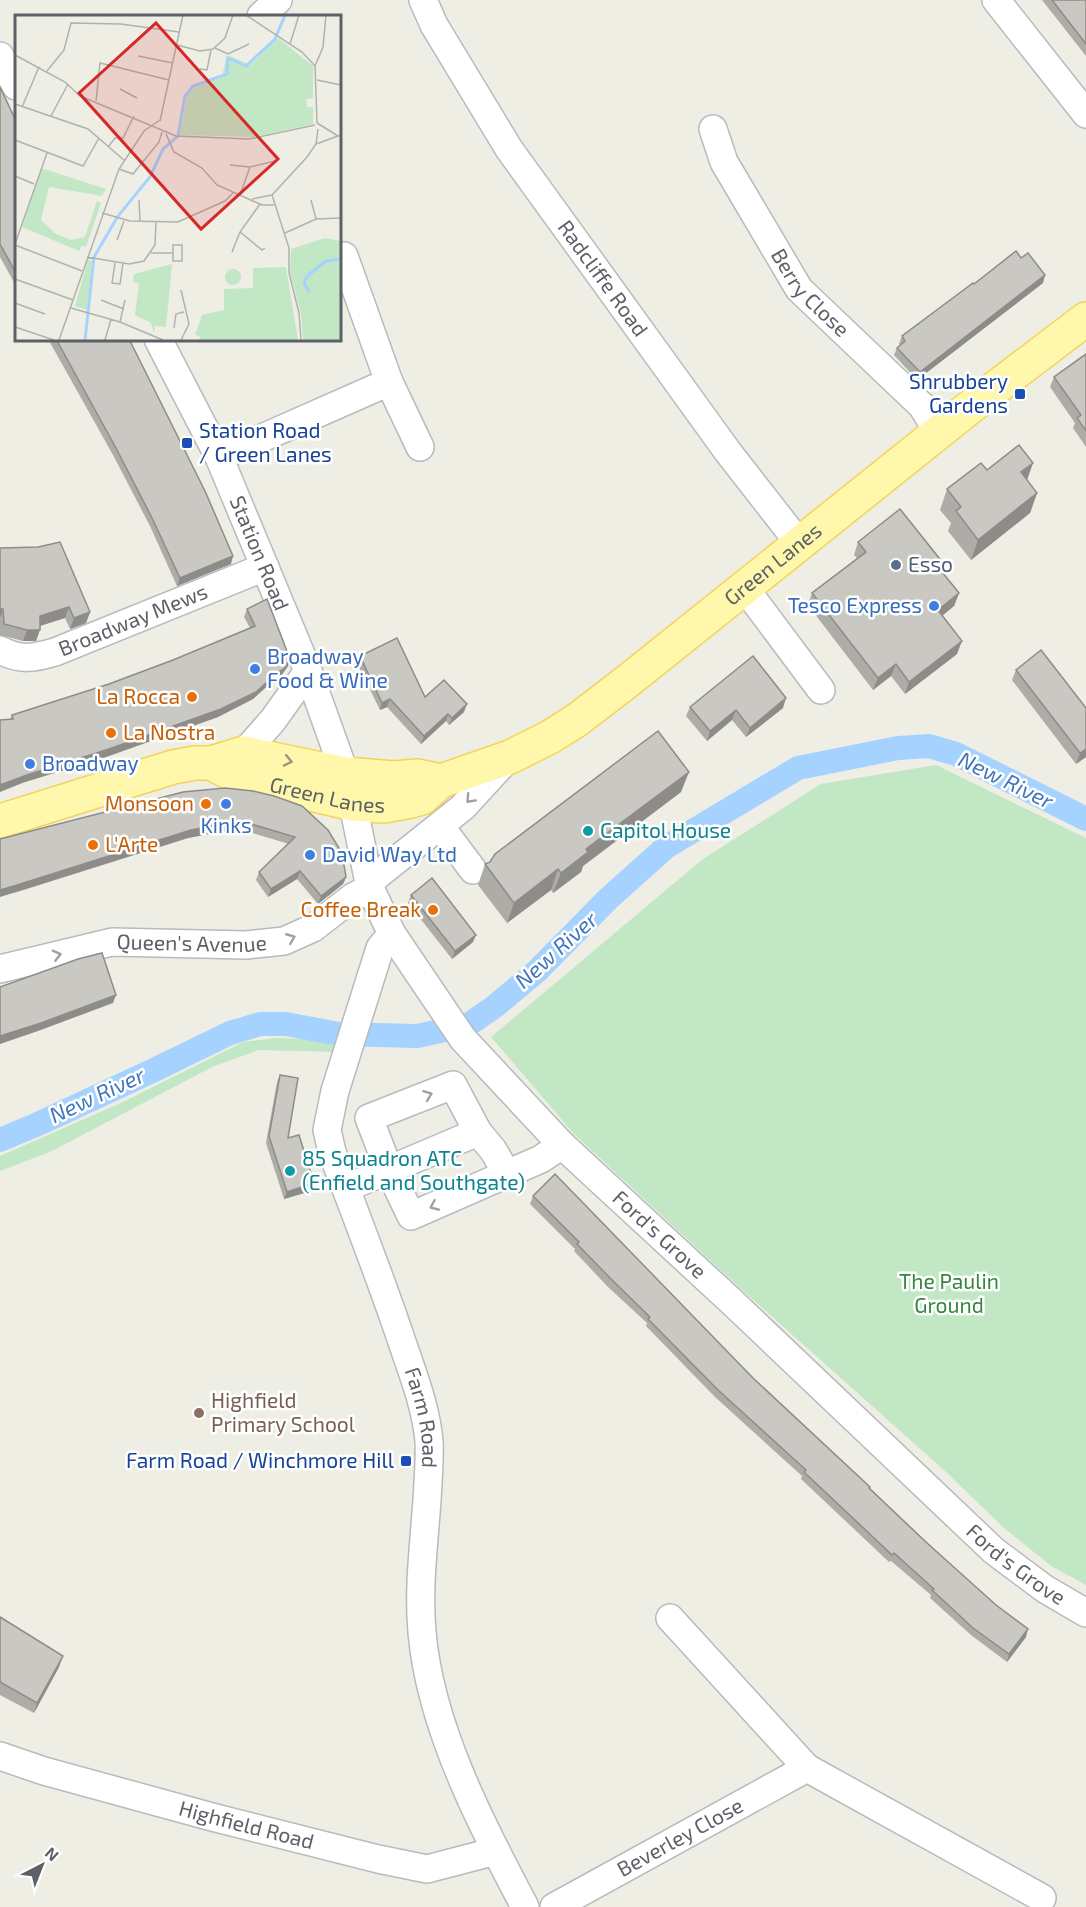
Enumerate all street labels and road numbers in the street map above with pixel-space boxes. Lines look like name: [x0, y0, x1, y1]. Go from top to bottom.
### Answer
street label: Radcliffe Road: [553, 215, 654, 341]
street label: Berry Close: [767, 243, 855, 341]
street label: Station Road: [225, 492, 295, 614]
street label: Green Lanes: [719, 517, 826, 610]
street label: Broadway Mews: [54, 578, 211, 660]
street label: Green Lanes: [268, 771, 386, 817]
street label: Queen's Avenue: [116, 928, 268, 956]
street label: Ford's Grove: [608, 1184, 712, 1283]
street label: Farm Road: [401, 1364, 443, 1468]
street label: Ford's Grove: [962, 1518, 1070, 1609]
street label: Beverley Close: [612, 1792, 747, 1881]
street label: Highfield Road: [176, 1795, 317, 1853]

